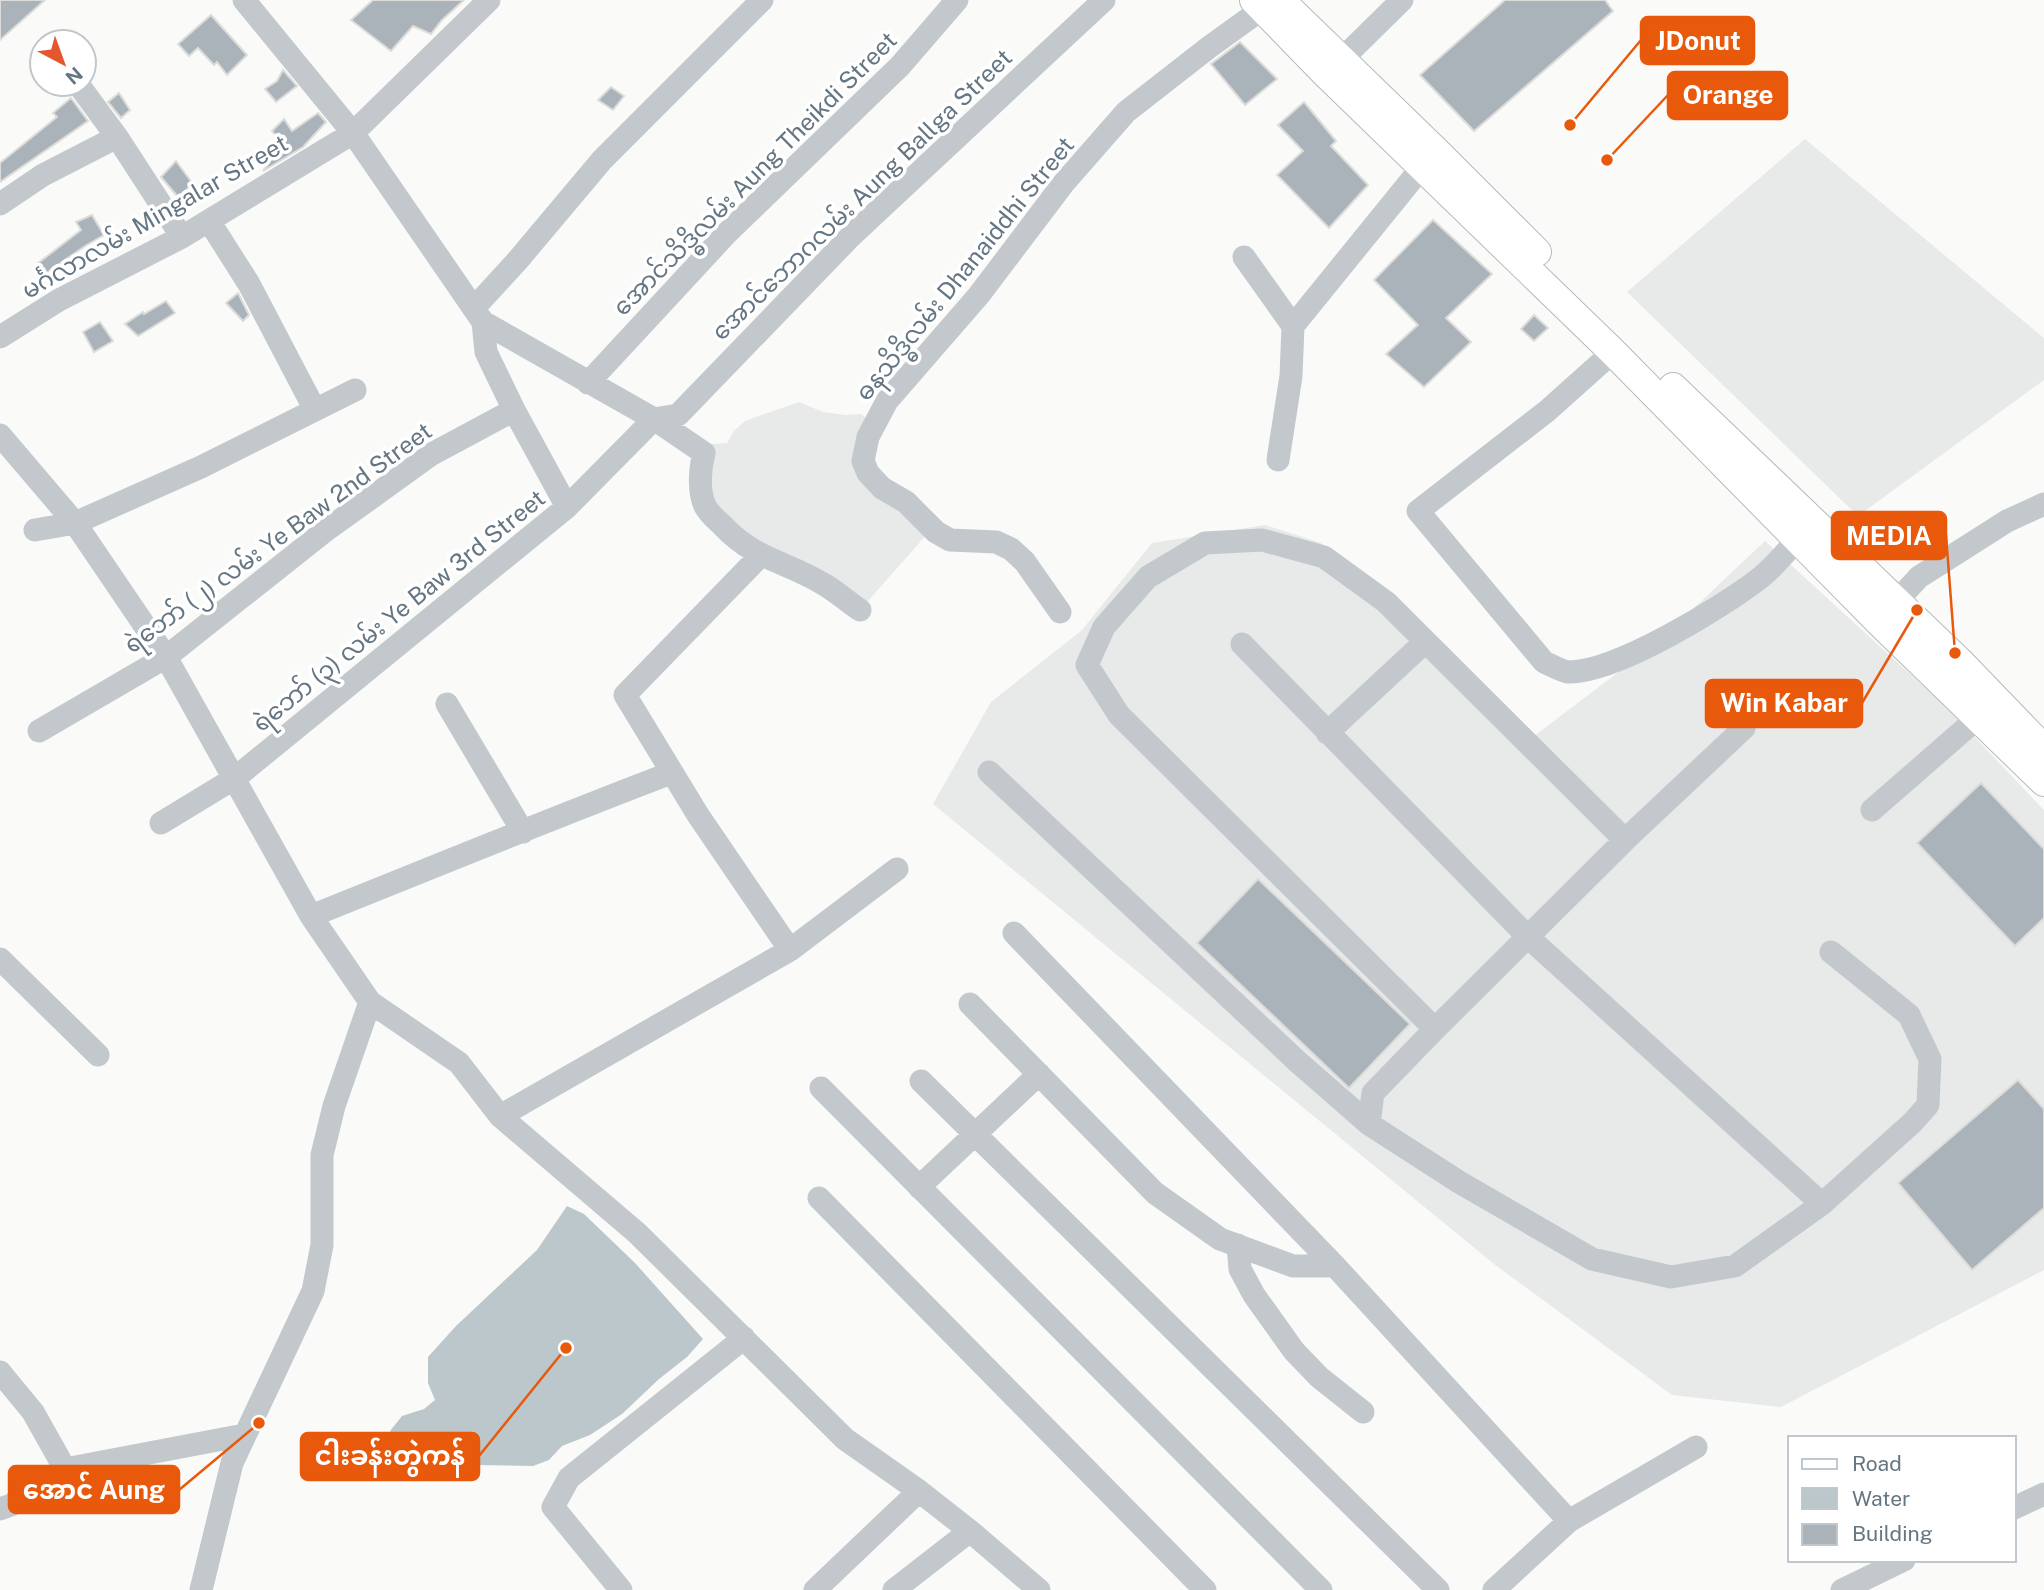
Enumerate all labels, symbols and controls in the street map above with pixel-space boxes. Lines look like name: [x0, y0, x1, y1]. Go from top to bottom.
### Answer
callout: JDonut: [1641, 17, 1754, 64]
street label: အောင်သိဒ္ဓိလမ်း Aung Theikdi Street: [606, 25, 907, 326]
text: JDonut: [1655, 25, 1741, 56]
north arrow: [28, 28, 98, 98]
street label: အောင်ဘောဂလမ်း Aung Ballga Street: [705, 42, 1017, 345]
text: N: [61, 63, 87, 89]
callout: Orange: [1668, 72, 1787, 119]
text: Orange: [1683, 79, 1773, 110]
street label: မင်္ဂလာလမ်း Mingalar Street: [16, 128, 292, 304]
street label: ဓနသိဒ္ဓိလမ်း Dhanaiddhi Street: [848, 130, 1084, 410]
street label: ရဲဘော် (၂) လမ်း Ye Baw 2nd Street: [118, 415, 440, 663]
street label: ရဲဘော် (၃) လမ်း Ye Baw 3rd Street: [246, 483, 554, 742]
callout: MEDIA: [1832, 512, 1946, 559]
text: MEDIA: [1846, 520, 1932, 551]
callout: Win Kabar: [1706, 680, 1862, 727]
text: Win Kabar: [1720, 687, 1848, 718]
callout: ငါးခန်းတွဲကန်: [301, 1433, 479, 1480]
legend: [1788, 1436, 2016, 1562]
text: ငါးခန်းတွဲကန်: [315, 1437, 465, 1478]
text: Road: [1852, 1451, 1902, 1476]
callout: အောင် Aung: [9, 1466, 179, 1513]
text: အောင် Aung: [23, 1471, 165, 1505]
text: Water: [1852, 1486, 1910, 1511]
text: Building: [1852, 1521, 1933, 1546]

